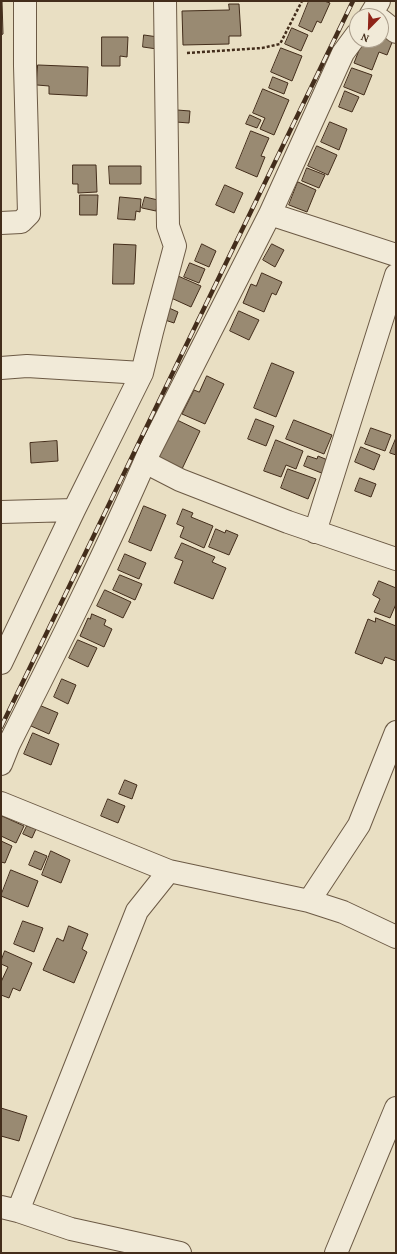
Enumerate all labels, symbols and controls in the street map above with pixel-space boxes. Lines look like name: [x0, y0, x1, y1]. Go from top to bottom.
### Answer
north arrow: [349, 8, 389, 48]
text: N: [358, 29, 371, 47]

